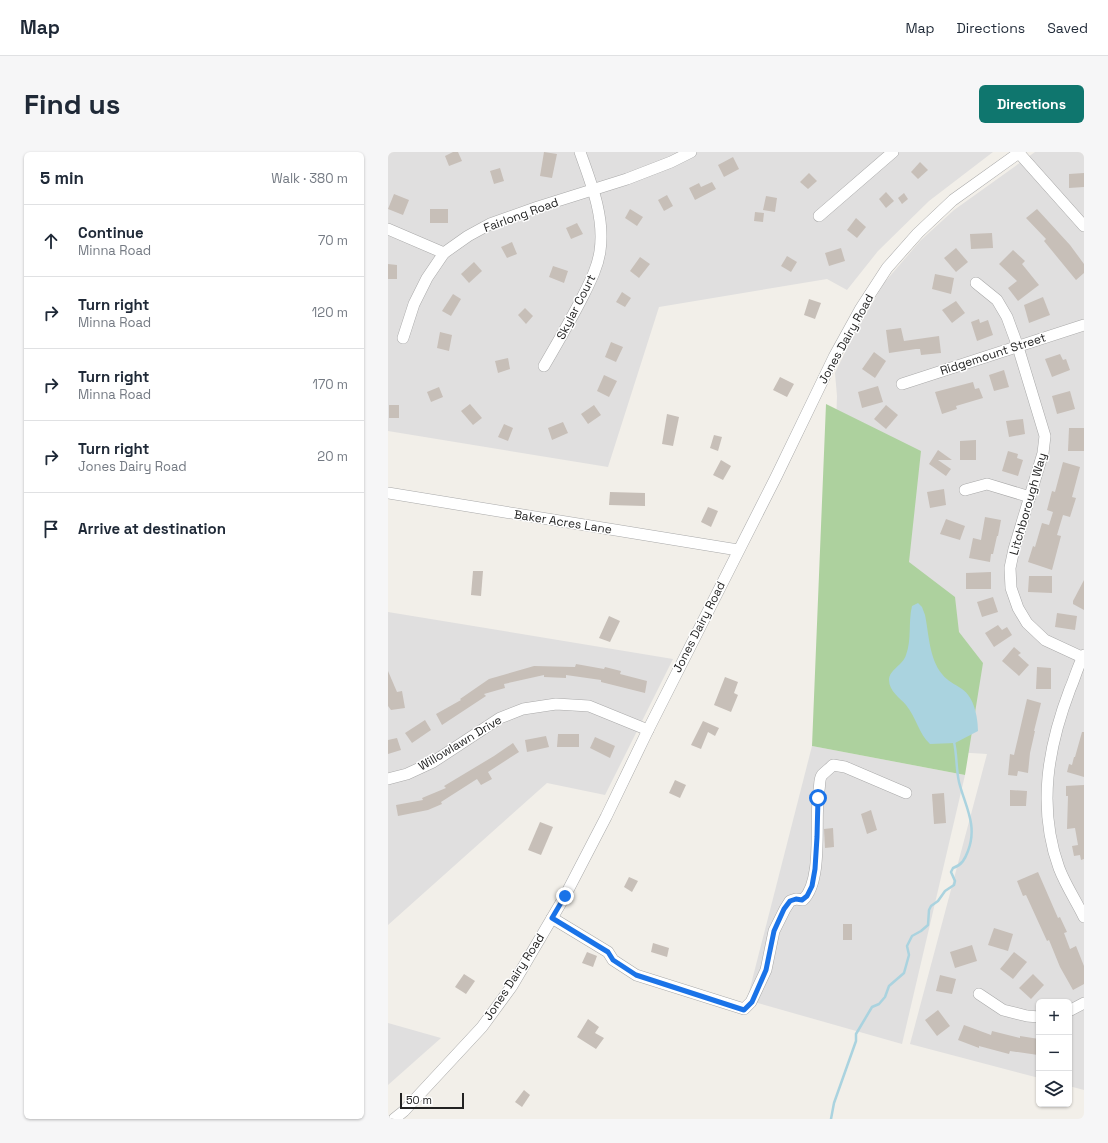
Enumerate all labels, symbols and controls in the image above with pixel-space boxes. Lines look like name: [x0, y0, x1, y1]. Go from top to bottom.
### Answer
text: Map: [20, 15, 60, 40]
text: Map: [905, 19, 935, 37]
text: Directions: [957, 19, 1025, 37]
text: Saved: [1047, 19, 1088, 37]
button: Directions: [979, 85, 1084, 123]
text: Find us: [24, 86, 121, 122]
text: 5 min: [40, 167, 84, 189]
text: Walk · 380 m: [271, 170, 348, 187]
street label: Fairlong Road: [481, 194, 561, 236]
text: Continue: [78, 223, 144, 242]
icon: ahead: [40, 230, 62, 252]
text: 70 m: [318, 232, 348, 249]
text: Minna Road: [78, 242, 151, 259]
street label: Skylar Court: [553, 272, 599, 342]
street label: Jones Dairy Road: [815, 291, 877, 387]
text: Turn right: [78, 295, 149, 314]
icon: right: [40, 302, 62, 324]
text: 120 m: [312, 304, 348, 321]
text: Minna Road: [78, 314, 151, 331]
street label: Ridgemount Street: [938, 329, 1048, 379]
text: Turn right: [78, 367, 149, 386]
icon: right: [40, 374, 62, 396]
text: 170 m: [312, 376, 348, 393]
text: Minna Road: [78, 386, 151, 403]
text: Turn right: [78, 439, 149, 458]
icon: right: [40, 446, 62, 468]
text: 20 m: [317, 448, 348, 465]
street label: Litchborough Way: [1006, 451, 1050, 557]
text: Jones Dairy Road: [78, 458, 187, 475]
street label: Baker Acres Lane: [513, 506, 613, 538]
icon: arrive: [40, 518, 62, 540]
text: Arrive at destination: [78, 519, 226, 538]
street label: Jones Dairy Road: [669, 579, 729, 675]
street label: Willowlawn Drive: [415, 712, 505, 774]
route start: [809, 789, 827, 807]
route end: [556, 887, 574, 905]
street label: Jones Dairy Road: [480, 931, 548, 1023]
map controls: [1036, 999, 1072, 1107]
button: +: [1036, 999, 1072, 1035]
button: −: [1036, 1035, 1072, 1071]
button: layers: [1036, 1071, 1072, 1107]
scale bar: [400, 1091, 464, 1110]
text: 50 m: [406, 1093, 432, 1107]

